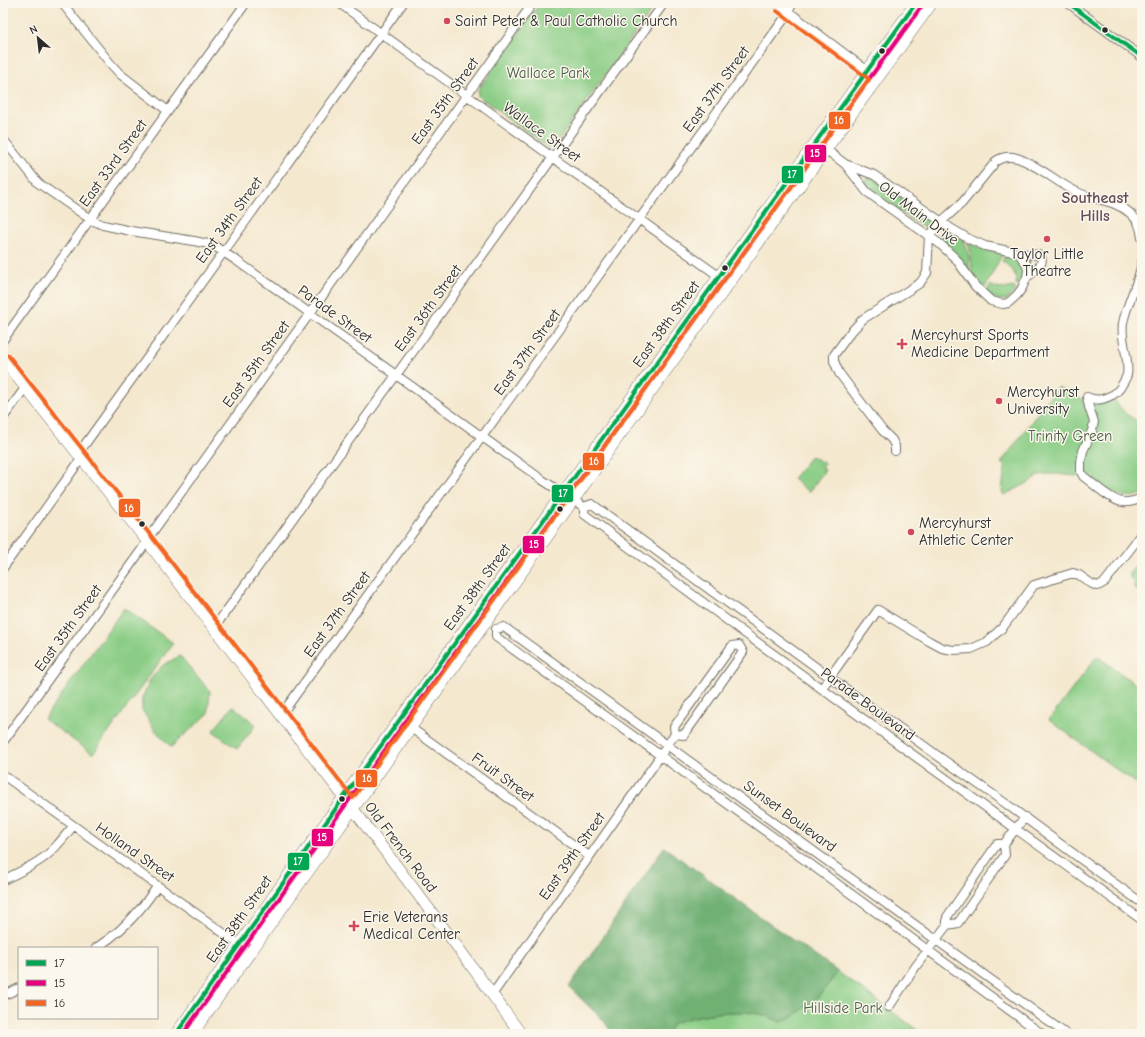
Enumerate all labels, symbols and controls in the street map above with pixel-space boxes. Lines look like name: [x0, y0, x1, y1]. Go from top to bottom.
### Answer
place label: Saint Peter & Paul Catholic Church: [455, 12, 678, 30]
marker: Saint Peter & Paul Catholic Church: [442, 16, 452, 26]
north arrow: [18, 18, 58, 58]
text: N: [27, 22, 40, 37]
unlabelled marker: [1100, 25, 1110, 35]
street label: East 37th Street: [679, 42, 754, 136]
unlabelled marker: [877, 46, 887, 56]
street label: East 35th Street: [407, 53, 483, 148]
park label: Wallace Park: [507, 64, 590, 82]
street label: Wallace Street: [500, 98, 585, 167]
line badge: 16: [828, 111, 851, 130]
text: 16: [834, 114, 844, 127]
street label: East 33rd Street: [75, 115, 151, 210]
line badge: 15: [804, 144, 827, 163]
text: 15: [810, 147, 820, 160]
line badge: 17: [781, 165, 804, 184]
text: 17: [787, 168, 797, 181]
street label: East 34th Street: [192, 173, 267, 267]
street label: Old Main Drive: [876, 177, 963, 249]
district label: Southeast Hills: [1061, 189, 1129, 225]
marker: Taylor Little Theatre: [1042, 234, 1052, 244]
place label: Taylor Little Theatre: [1010, 245, 1084, 280]
street label: East 36th Street: [390, 260, 466, 355]
unlabelled marker: [720, 263, 730, 273]
street label: East 38th Street: [629, 277, 704, 371]
street label: Parade Street: [295, 281, 376, 347]
street label: East 37th Street: [490, 305, 565, 399]
street label: East 35th Street: [218, 316, 294, 411]
place label: Mercyhurst Sports Medicine Department: [911, 326, 1050, 361]
marker: Mercyhurst Sports Medicine Department: [896, 338, 908, 350]
place label: Mercyhurst University: [1007, 383, 1079, 418]
marker: Mercyhurst University: [994, 396, 1004, 406]
park label: Trinity Green: [1028, 427, 1112, 445]
line badge: 16: [582, 452, 605, 471]
text: 16: [589, 455, 599, 468]
line badge: 17: [551, 484, 574, 503]
text: 17: [558, 487, 568, 500]
line badge: 16: [118, 498, 141, 518]
text: 16: [124, 502, 134, 515]
unlabelled marker: [555, 504, 565, 514]
place label: Mercyhurst Athletic Center: [919, 514, 1013, 549]
unlabelled marker: [137, 519, 147, 529]
marker: Mercyhurst Athletic Center: [906, 527, 916, 537]
line badge: 15: [522, 535, 545, 554]
text: 15: [529, 538, 539, 551]
street label: East 38th Street: [440, 540, 515, 634]
street label: East 37th Street: [300, 567, 375, 661]
street label: East 35th Street: [30, 580, 106, 675]
street label: Parade Boulevard: [817, 664, 919, 744]
street label: Fruit Street: [468, 748, 538, 806]
line badge: 16: [355, 769, 378, 788]
text: 16: [362, 772, 372, 785]
street label: Sunset Boulevard: [740, 776, 840, 856]
unlabelled marker: [337, 794, 347, 804]
street label: Old French Road: [361, 798, 441, 896]
street label: East 39th Street: [535, 808, 609, 903]
street label: Holland Street: [92, 818, 178, 886]
line badge: 15: [311, 828, 334, 847]
text: 15: [317, 831, 327, 844]
line badge: 17: [287, 852, 310, 871]
text: 17: [293, 855, 303, 868]
street label: East 38th Street: [202, 871, 276, 966]
place label: Erie Veterans Medical Center: [363, 908, 460, 943]
marker: Erie Veterans Medical Center: [348, 920, 360, 932]
legend: [18, 947, 158, 1019]
text: 17: [54, 956, 65, 970]
text: 15: [54, 976, 65, 990]
text: 16: [54, 996, 65, 1010]
park label: Hillside Park: [803, 999, 884, 1017]

